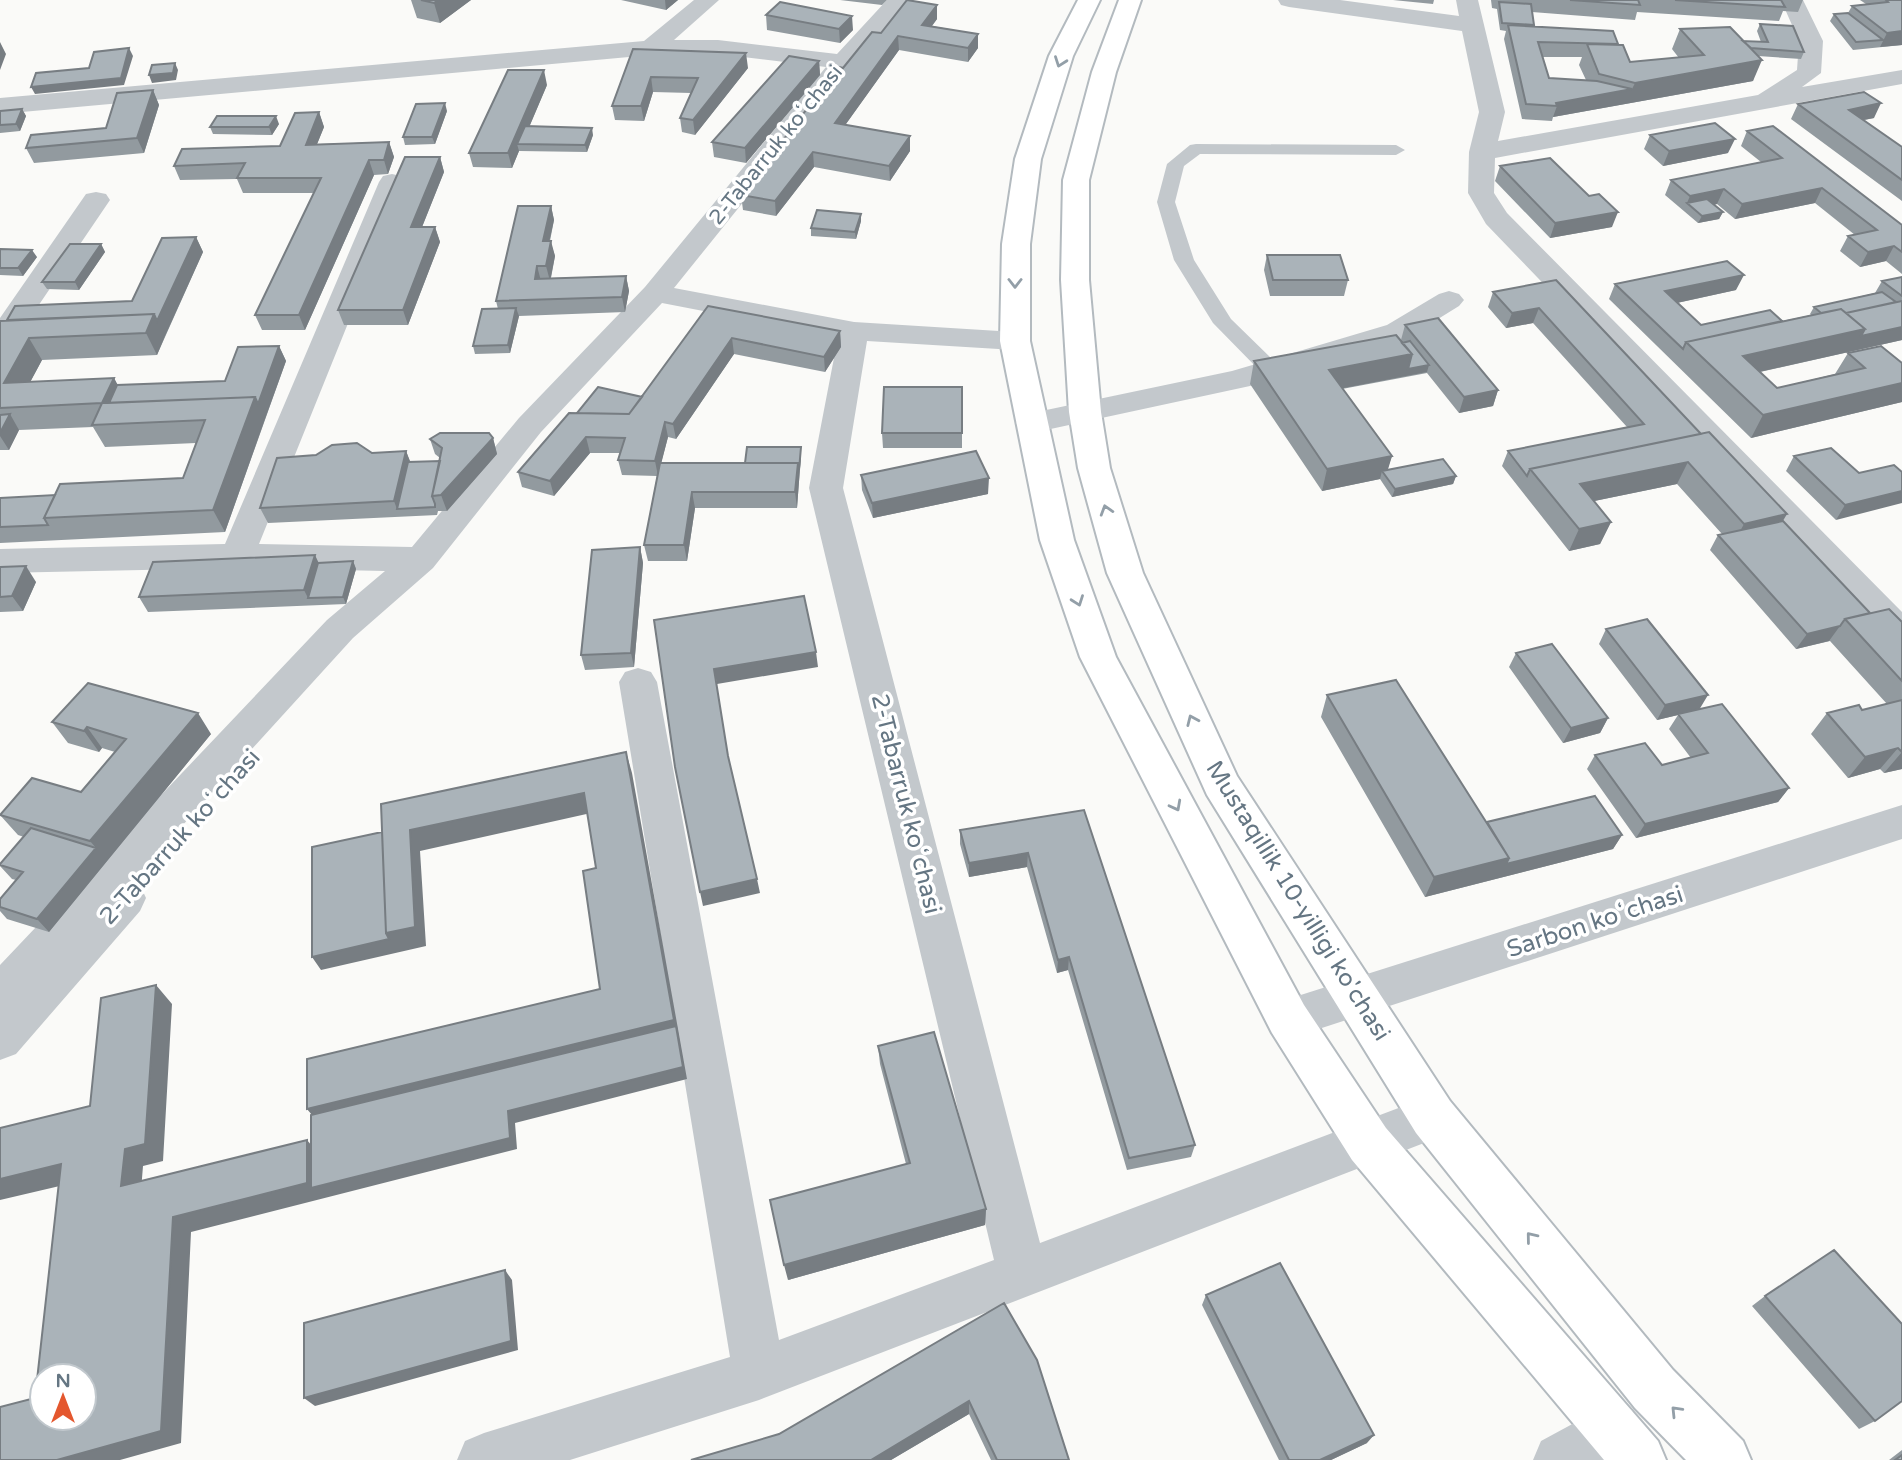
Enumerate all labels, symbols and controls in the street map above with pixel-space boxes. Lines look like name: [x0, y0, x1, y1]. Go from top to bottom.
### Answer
one-way arrow: [1054, 55, 1068, 67]
street label: 2-Tabarruk koʻchasi: [704, 60, 848, 230]
one-way arrow: [1008, 278, 1023, 289]
one-way arrow: [1100, 504, 1115, 516]
one-way arrow: [1070, 594, 1084, 606]
street label: 2-Tabarruk koʻchasi: [865, 691, 947, 917]
one-way arrow: [1186, 715, 1200, 727]
street label: 2-Tabarruk koʻchasi: [94, 743, 266, 931]
street label: Mustaqillik 10-yilligi ko'chasi: [1200, 756, 1396, 1046]
one-way arrow: [1168, 798, 1181, 811]
street label: Sarbon koʻchasi: [1503, 880, 1687, 964]
one-way arrow: [1526, 1232, 1539, 1244]
north arrow: [28, 1362, 98, 1432]
text: N: [55, 1370, 71, 1392]
one-way arrow: [1672, 1407, 1685, 1420]

